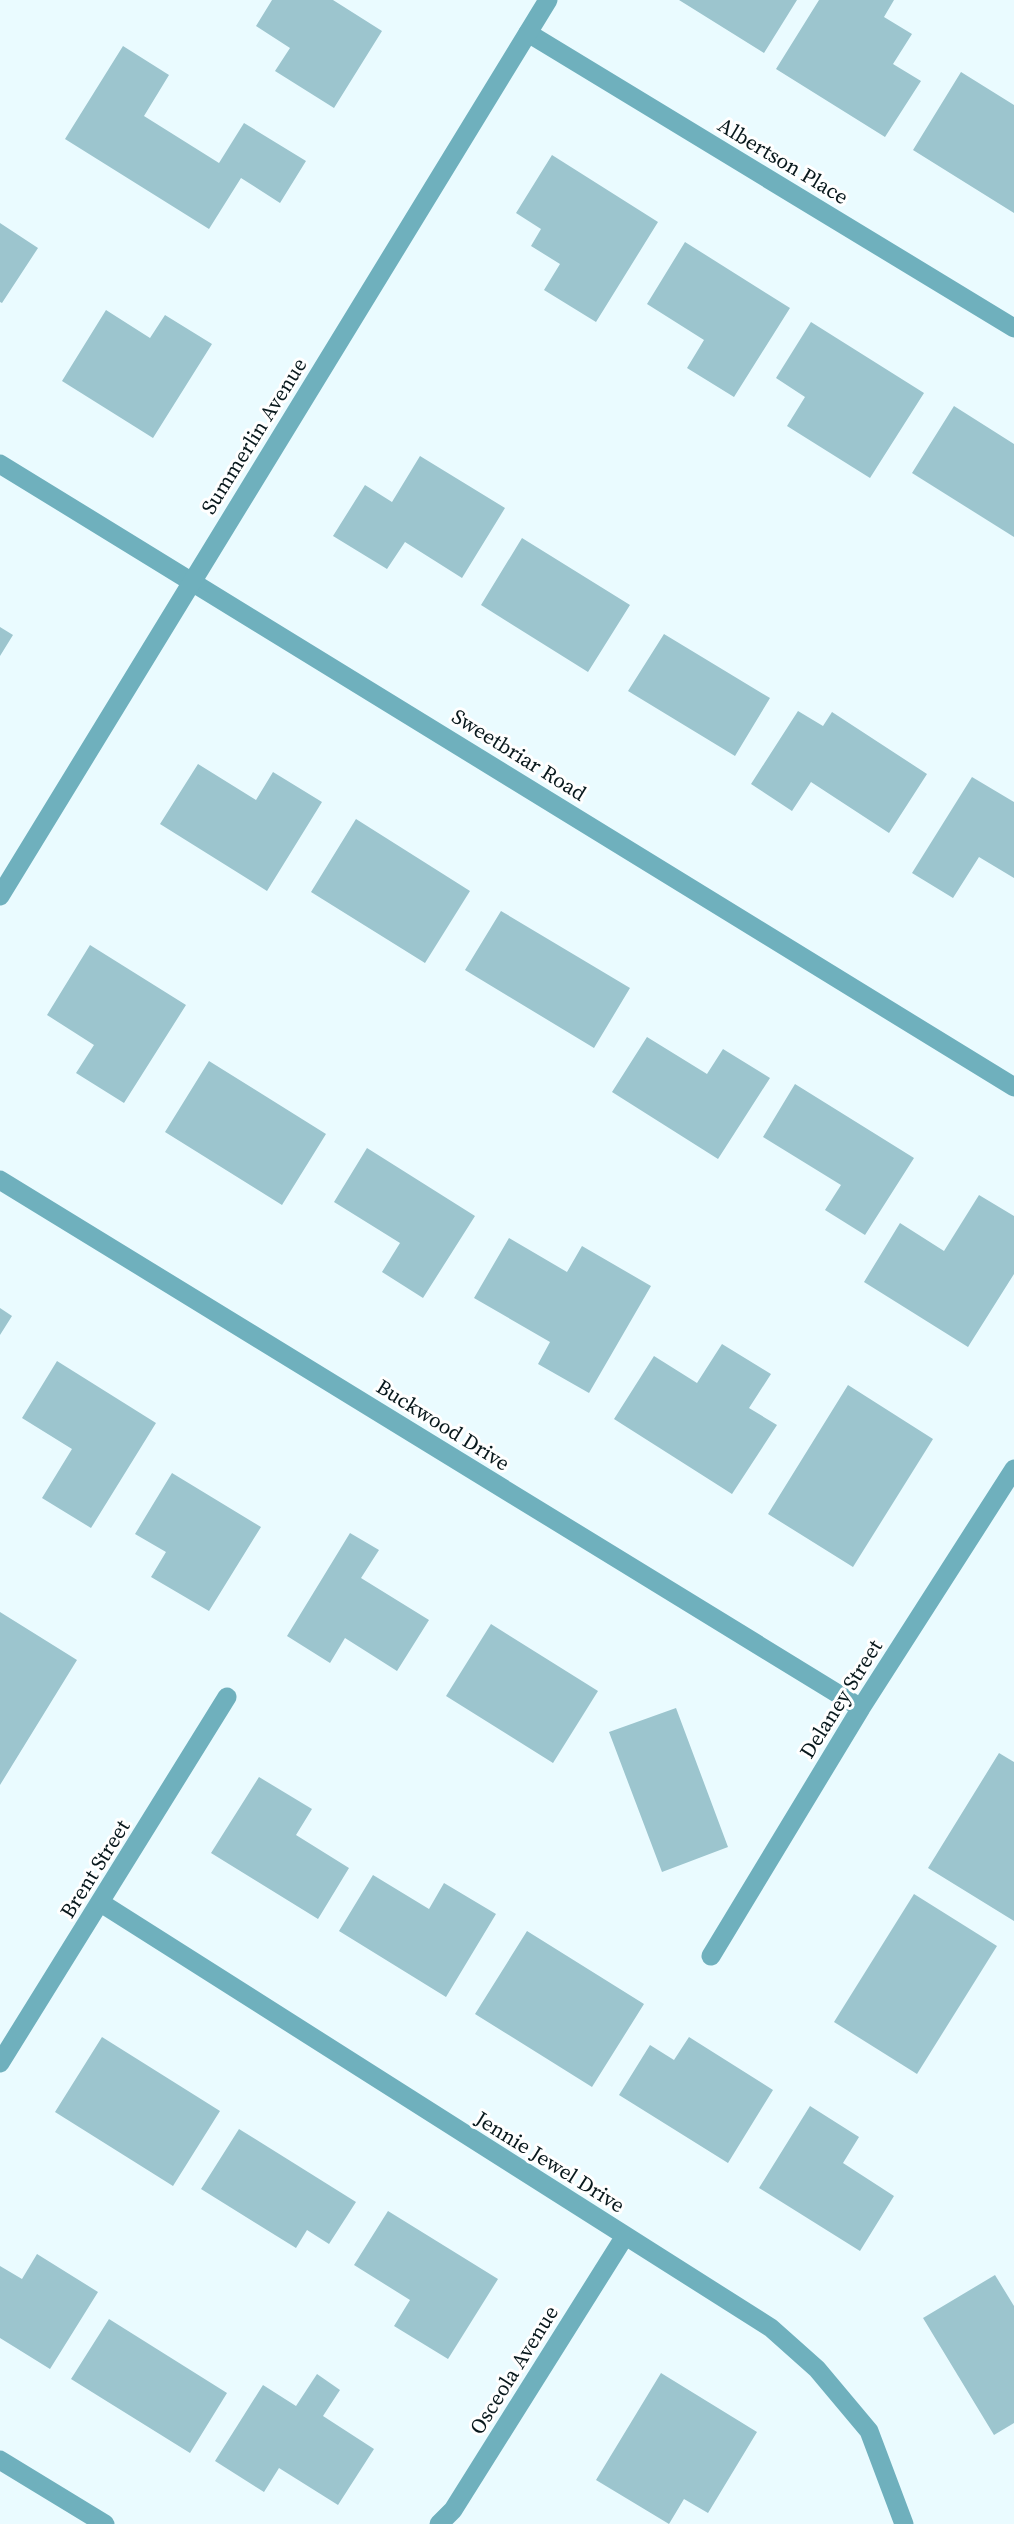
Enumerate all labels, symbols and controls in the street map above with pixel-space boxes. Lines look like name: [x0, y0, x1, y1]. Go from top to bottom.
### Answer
street label: Albertson Place: [713, 110, 854, 211]
street label: Summerlin Avenue: [194, 352, 313, 519]
street label: Sweetbriar Road: [447, 702, 592, 808]
street label: Buckwood Drive: [371, 1372, 516, 1477]
street label: Delaney Street: [792, 1634, 889, 1764]
street label: Brent Street: [53, 1814, 136, 1924]
street label: Jennie Jewel Drive: [469, 2103, 631, 2219]
street label: Osceola Avenue: [462, 2300, 565, 2440]

